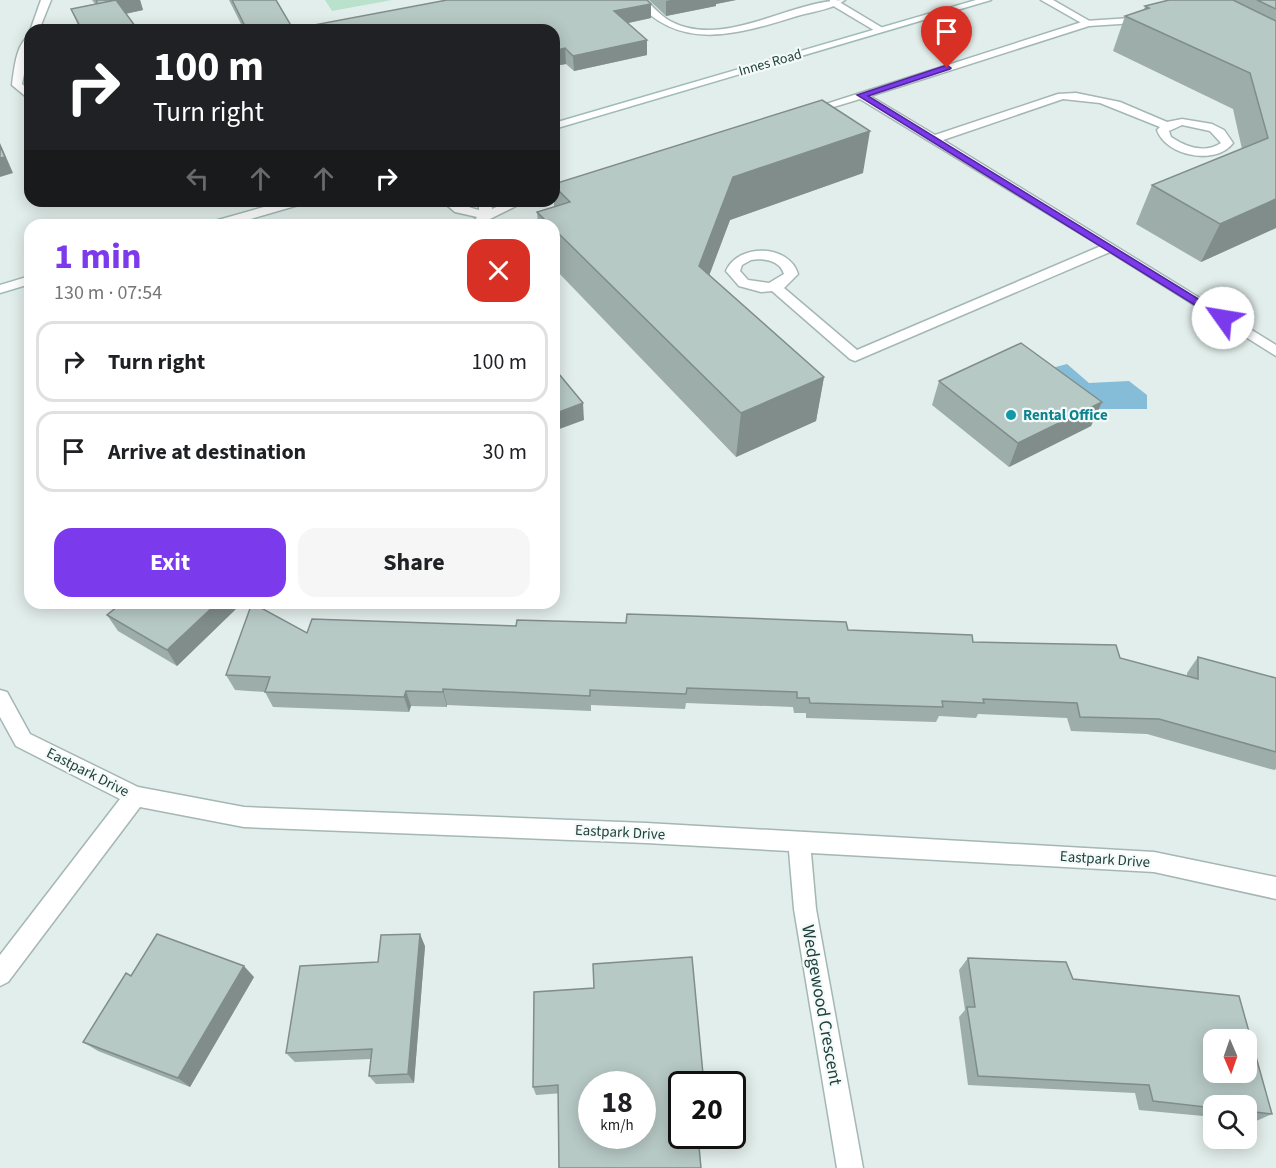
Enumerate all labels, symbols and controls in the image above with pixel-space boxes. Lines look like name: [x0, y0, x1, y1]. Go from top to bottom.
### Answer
pin: [921, 6, 972, 68]
icon: arrive: [930, 15, 963, 48]
text: 100 m: [153, 37, 264, 97]
street label: Innes Road: [736, 44, 804, 81]
icon: right: [54, 48, 132, 126]
text: Turn right: [153, 93, 264, 132]
icon: left: [181, 162, 214, 195]
icon: ahead: [244, 162, 277, 195]
icon: ahead: [307, 162, 340, 195]
icon: right: [370, 162, 403, 195]
text: 1 min: [54, 231, 142, 282]
button: close: [467, 239, 530, 302]
text: 130 m · 07:54: [54, 279, 162, 307]
position arrow: [1191, 286, 1255, 350]
icon: right: [57, 345, 90, 378]
text: Turn right: [108, 346, 205, 378]
text: 100 m: [472, 346, 527, 378]
place label: Rental Office: [1023, 405, 1108, 426]
marker: Rental Office: [1004, 408, 1018, 422]
icon: arrive: [57, 435, 90, 468]
text: Arrive at destination: [108, 436, 306, 468]
text: 30 m: [482, 436, 527, 468]
button: Exit: [54, 528, 286, 597]
button: Share: [298, 528, 530, 597]
street label: Eastpark Drive: [43, 743, 133, 802]
street label: Eastpark Drive: [574, 820, 666, 845]
street label: Eastpark Drive: [1059, 846, 1151, 873]
street label: Wedgewood Crescent: [795, 923, 848, 1087]
north arrow: [1203, 1029, 1257, 1083]
map controls: [1203, 1029, 1257, 1149]
speed limit sign: 20: [668, 1071, 746, 1149]
text: 18: [601, 1081, 633, 1124]
button: search: [1203, 1095, 1257, 1149]
text: km/h: [600, 1115, 634, 1136]

